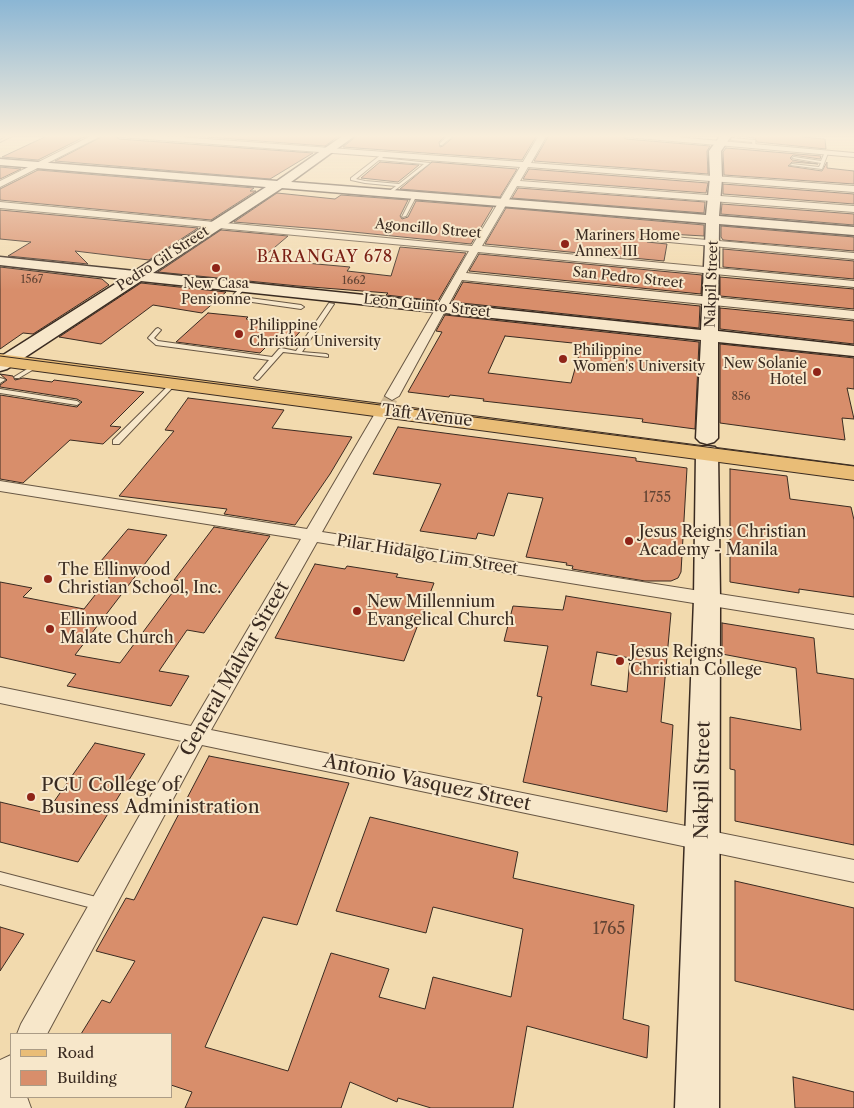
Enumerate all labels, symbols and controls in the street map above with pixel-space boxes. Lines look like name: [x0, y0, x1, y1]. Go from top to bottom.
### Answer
street label: Agoncillo Street: [374, 216, 482, 242]
street label: Pedro Gil Street: [114, 223, 212, 295]
place label: Mariners Home Annex III: [575, 228, 680, 260]
marker: Mariners Home Annex III: [559, 238, 571, 250]
street label: Nakpil Street: [702, 240, 722, 328]
district label: BARANGAY 678: [255, 247, 395, 267]
marker: New Casa Pensionne: [210, 262, 222, 274]
street label: San Pedro Street: [572, 264, 684, 292]
house number: 1567: [21, 273, 43, 287]
house number: 1662: [342, 274, 366, 288]
place label: New Casa Pensionne: [181, 276, 251, 308]
street label: Leon Guinto Street: [362, 291, 492, 321]
place label: Philippine Christian University: [249, 318, 381, 351]
marker: Philippine Christian University: [233, 328, 245, 340]
place label: Philippine Women's University: [573, 343, 705, 376]
marker: Philippine Women's University: [557, 353, 569, 365]
place label: New Solanie Hotel: [723, 356, 807, 388]
marker: New Solanie Hotel: [811, 366, 823, 378]
house number: 856: [732, 390, 750, 404]
street label: Taft Avenue: [381, 401, 473, 431]
house number: 1755: [643, 490, 671, 506]
place label: Jesus Reigns Christian Academy - Manila: [639, 522, 806, 560]
street label: Pilar Hidalgo Lim Street: [335, 531, 519, 579]
marker: Jesus Reigns Christian Academy - Manila: [623, 535, 635, 547]
place label: The Ellinwood Christian School, Inc.: [58, 560, 222, 598]
marker: The Ellinwood Christian School, Inc.: [42, 573, 54, 585]
street label: General Malvar Street: [176, 577, 294, 761]
place label: New Millennium Evangelical Church: [367, 592, 515, 630]
marker: New Millennium Evangelical Church: [351, 605, 363, 617]
place label: Ellinwood Malate Church: [60, 610, 174, 648]
marker: Ellinwood Malate Church: [44, 623, 56, 635]
place label: Jesus Reigns Christian College: [630, 642, 762, 680]
marker: Jesus Reigns Christian College: [614, 655, 626, 667]
street label: Nakpil Street: [691, 721, 715, 839]
street label: Antonio Vasquez Street: [321, 750, 533, 816]
place label: PCU College of Business Administration: [41, 775, 260, 819]
marker: PCU College of Business Administration: [25, 791, 37, 803]
house number: 1765: [593, 919, 625, 939]
legend: [10, 1033, 172, 1098]
text: Road: [57, 1043, 94, 1062]
text: Building: [57, 1068, 117, 1087]

